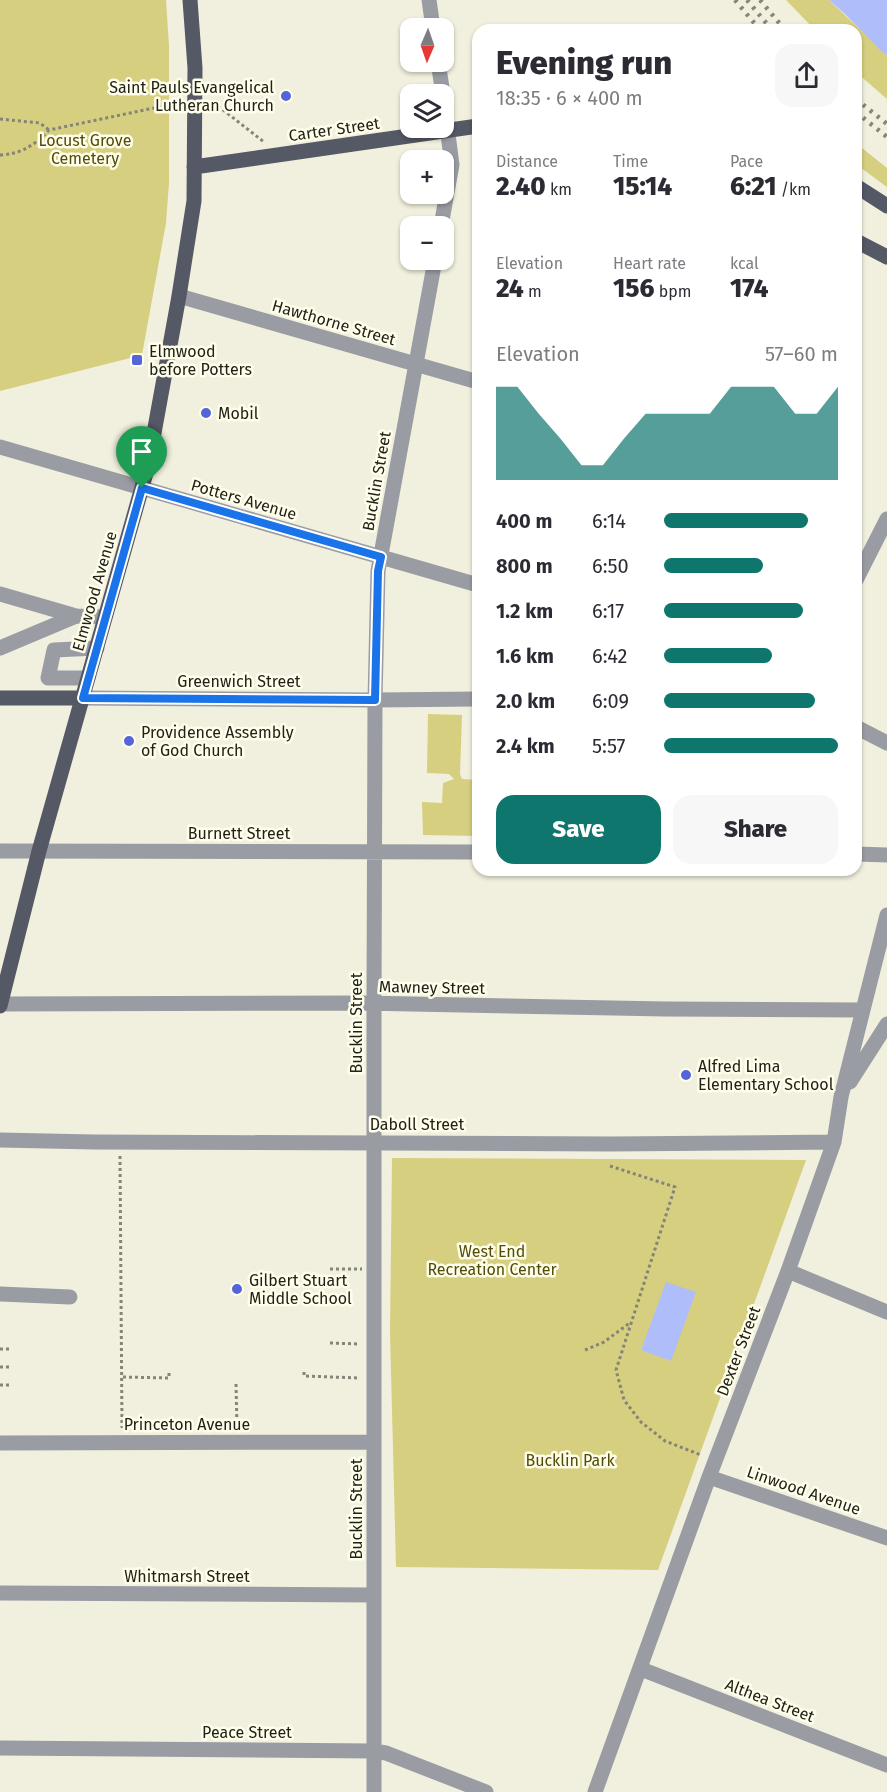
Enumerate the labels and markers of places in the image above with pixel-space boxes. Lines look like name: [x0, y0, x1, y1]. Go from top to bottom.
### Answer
place label: Saint Pauls Evangelical Lutheran Church: [109, 78, 274, 115]
marker: Saint Pauls Evangelical Lutheran Church: [279, 89, 293, 103]
place label: Elmwood before Potters: [149, 342, 252, 379]
marker: Elmwood before Potters: [130, 353, 144, 367]
place label: Mobil: [218, 404, 259, 423]
marker: Mobil: [199, 406, 213, 420]
pin: [116, 426, 167, 488]
place label: Providence Assembly of God Church: [141, 723, 294, 760]
marker: Providence Assembly of God Church: [122, 734, 136, 748]
place label: Alfred Lima Elementary School: [698, 1057, 834, 1094]
marker: Alfred Lima Elementary School: [679, 1068, 693, 1082]
place label: Gilbert Stuart Middle School: [249, 1271, 352, 1308]
marker: Gilbert Stuart Middle School: [230, 1282, 244, 1296]

